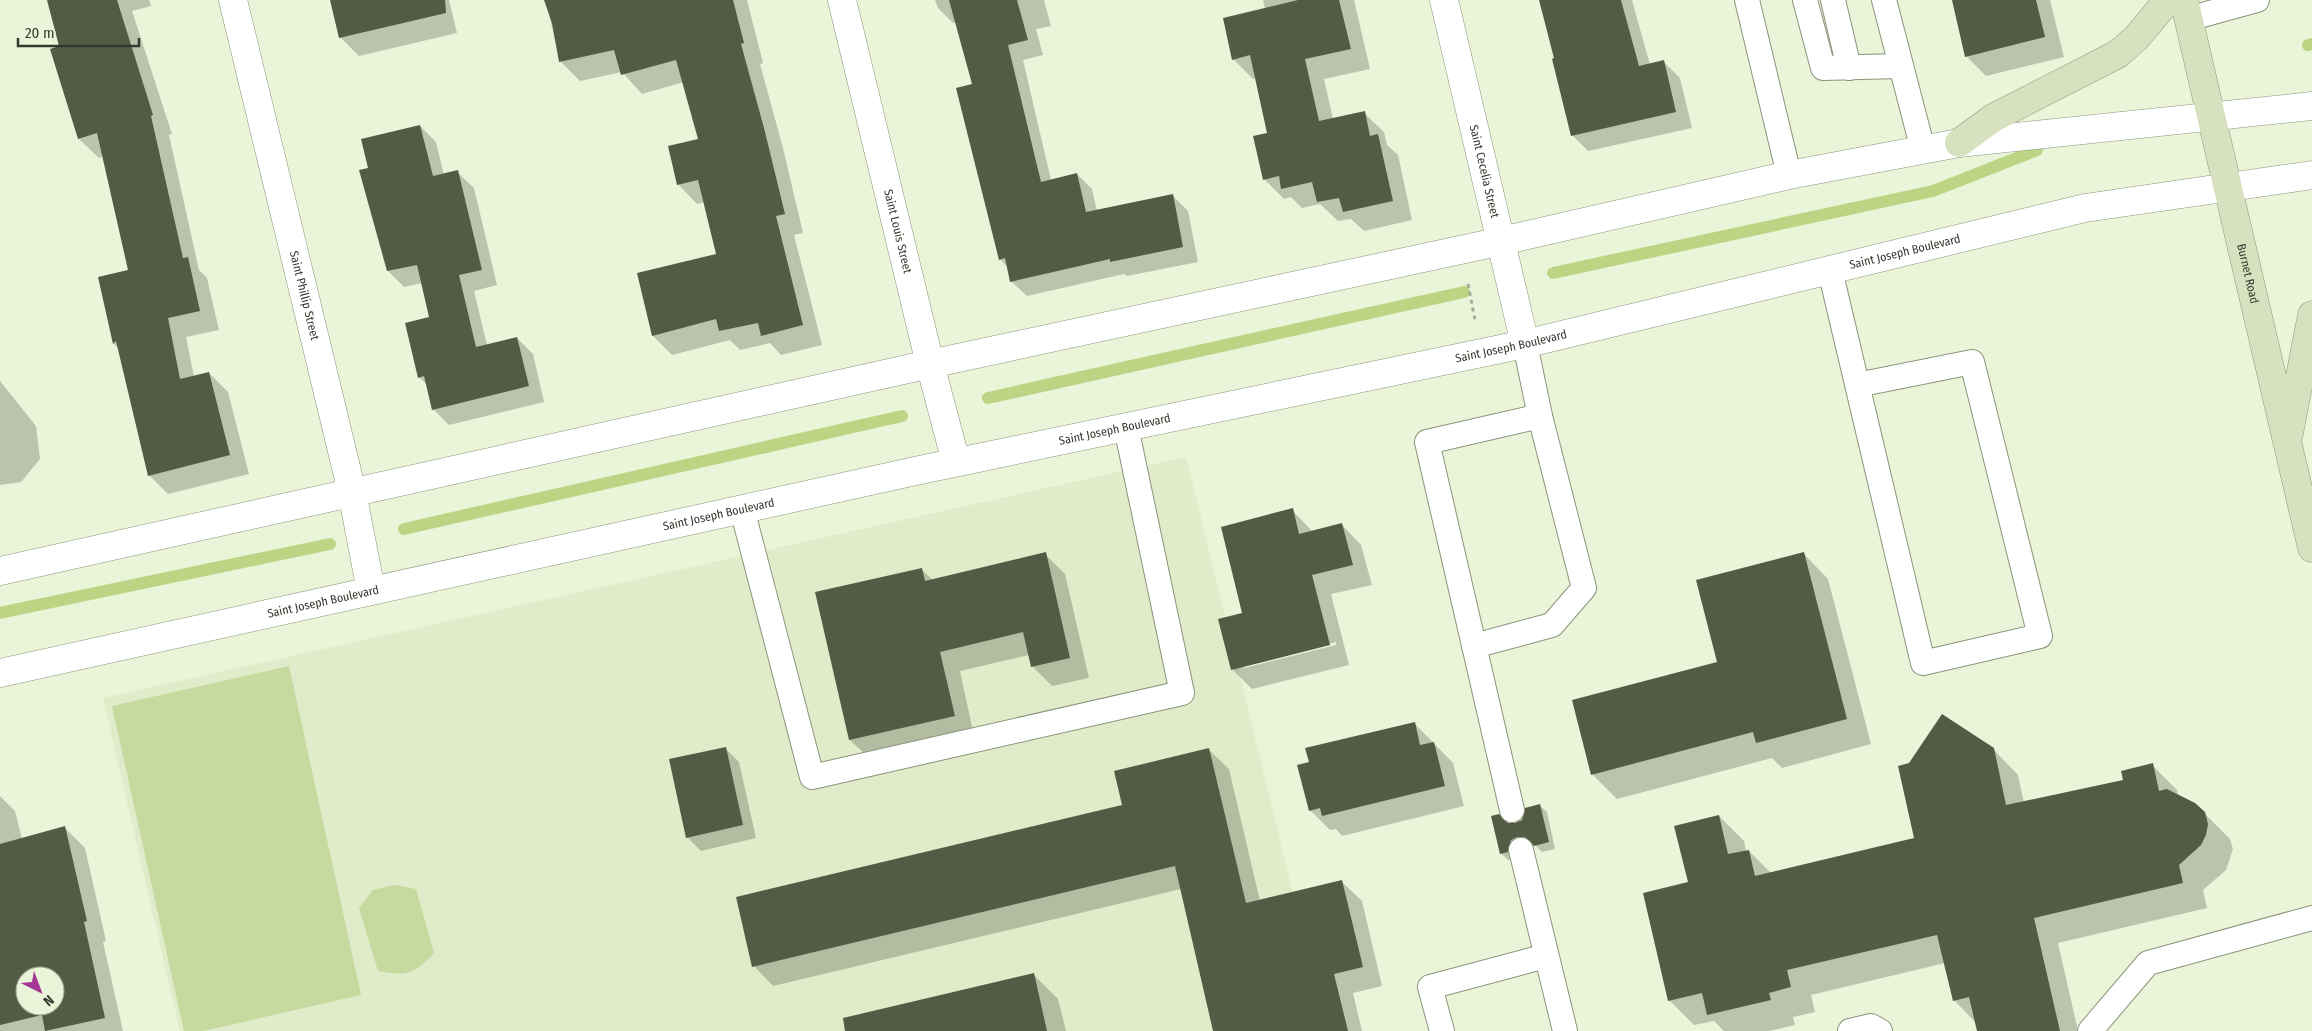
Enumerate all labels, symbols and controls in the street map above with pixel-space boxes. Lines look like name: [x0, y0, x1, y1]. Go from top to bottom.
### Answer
scale bar: [18, 15, 139, 47]
text: 20 m: [25, 24, 55, 42]
street label: Saint Cecelia Street: [1467, 123, 1502, 219]
street label: Saint Louis Street: [881, 188, 915, 275]
street label: Saint Joseph Boulevard: [1848, 232, 1962, 272]
street label: Burnet Road: [2234, 242, 2262, 305]
street label: Saint Phillip Street: [287, 249, 322, 342]
street label: Saint Joseph Boulevard: [1454, 327, 1568, 365]
street label: Saint Joseph Boulevard: [1058, 411, 1172, 448]
street label: Saint Joseph Boulevard: [662, 495, 776, 534]
street label: Saint Joseph Boulevard: [266, 583, 380, 621]
north arrow: [15, 966, 65, 1016]
text: N: [40, 991, 57, 1009]

